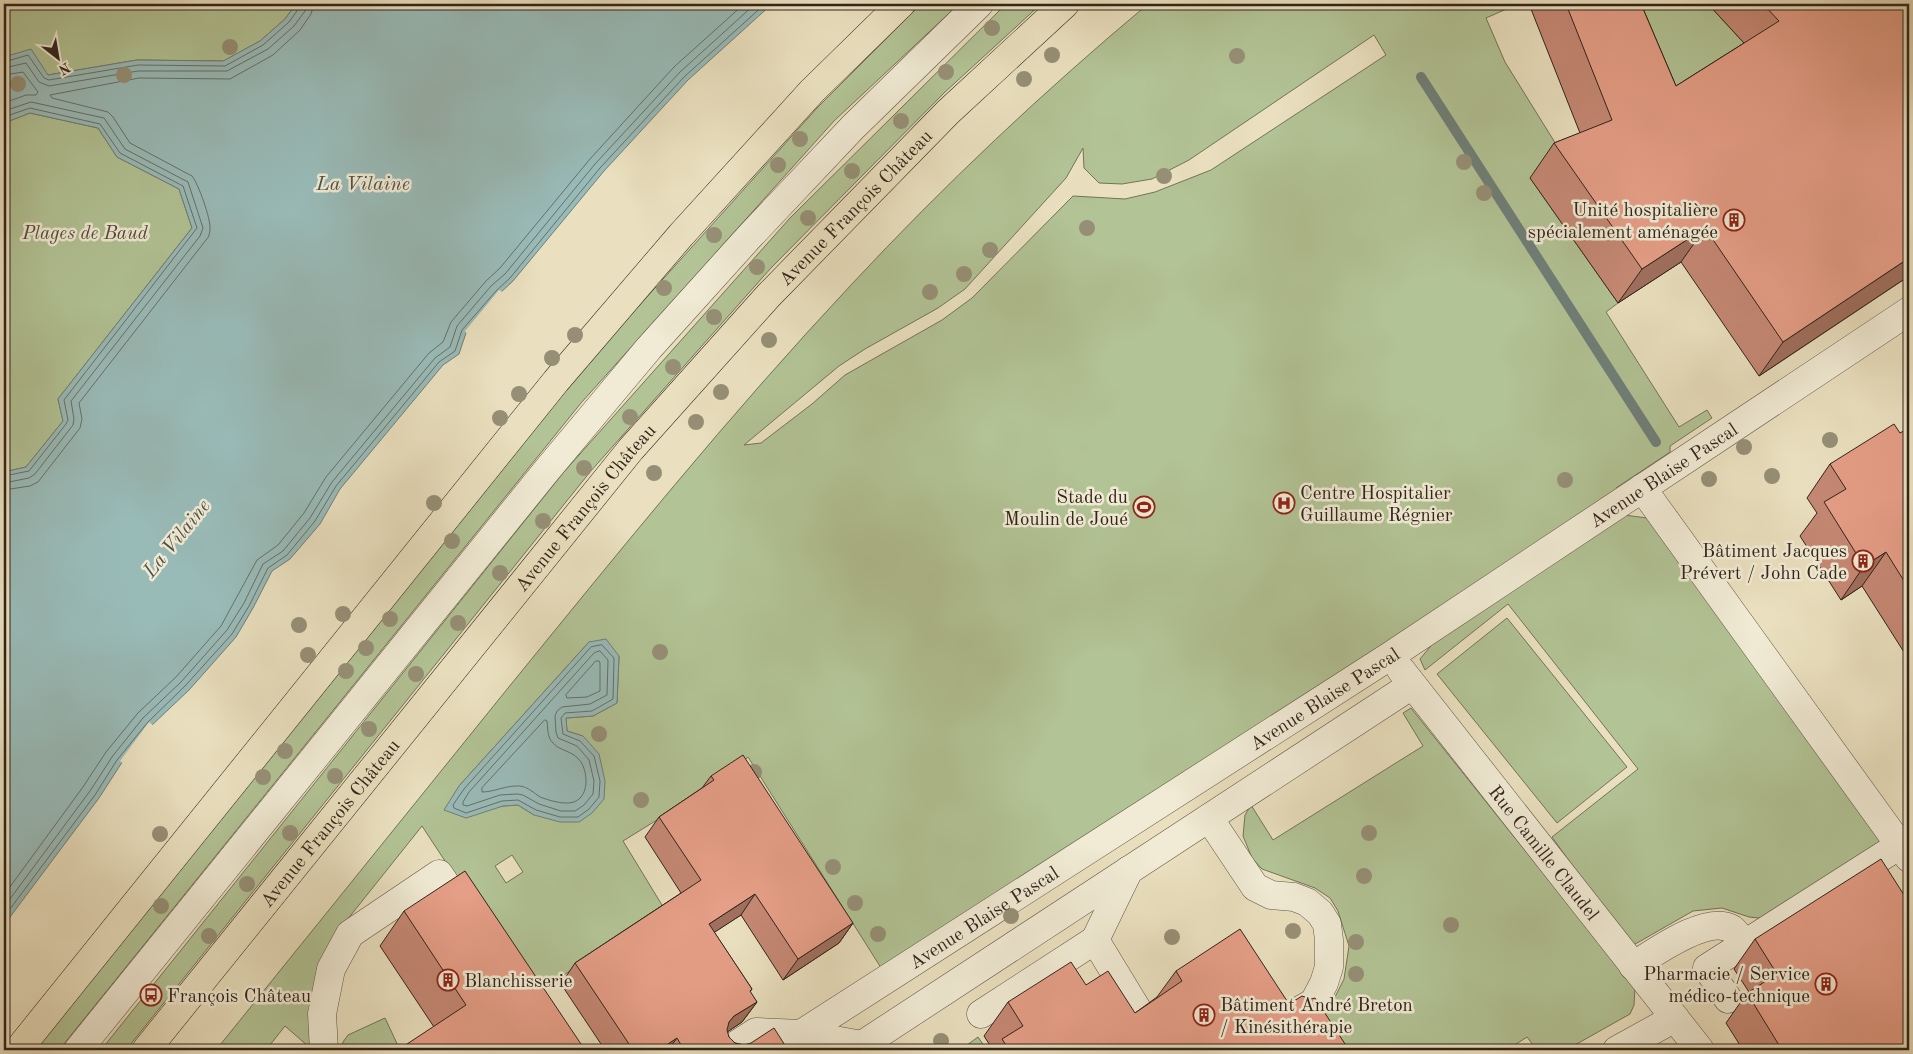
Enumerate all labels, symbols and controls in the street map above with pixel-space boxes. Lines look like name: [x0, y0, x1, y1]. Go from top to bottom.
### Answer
north arrow: [32, 32, 82, 82]
text: N: [56, 60, 72, 77]
street label: Avenue François Château: [777, 127, 937, 291]
water label: La Vilaine: [315, 175, 410, 195]
place label: Unité hospitalière spécialement aménagée: [1528, 202, 1718, 243]
building icon: Unité hospitalière spécialement aménagée: [1722, 208, 1746, 232]
park label: Plages de Baud: [21, 225, 149, 244]
street label: Avenue François Château: [513, 421, 660, 596]
street label: Avenue Blaise Pascal: [1587, 421, 1742, 533]
place label: Centre Hospitalier Guillaume Régnier: [1300, 485, 1453, 526]
place label: Stade du Moulin de Joué: [1004, 489, 1128, 530]
hospital icon: Centre Hospitalier Guillaume Régnier: [1272, 491, 1296, 515]
sports icon: Stade du Moulin de Joué: [1132, 495, 1156, 519]
water label: La Vilaine: [140, 497, 215, 583]
place label: Bâtiment Jacques Prévert / John Cade: [1680, 543, 1847, 584]
building icon: Bâtiment Jacques Prévert / John Cade: [1851, 549, 1875, 573]
street label: Avenue Blaise Pascal: [1247, 645, 1404, 755]
street label: Avenue François Château: [258, 737, 405, 912]
street label: Rue Camille Claudel: [1484, 783, 1601, 925]
street label: Avenue Blaise Pascal: [907, 864, 1063, 974]
place label: Pharmacie / Service médico-technique: [1643, 966, 1810, 1007]
building icon: Blanchisserie: [436, 968, 460, 992]
building icon: Pharmacie / Service médico-technique: [1814, 972, 1838, 996]
place label: Blanchisserie: [464, 973, 573, 992]
bus stop icon: François Château: [139, 983, 163, 1007]
place label: François Château: [167, 988, 311, 1007]
place label: Bâtiment André Breton / Kinésithérapie: [1220, 997, 1413, 1038]
building icon: Bâtiment André Breton / Kinésithérapie: [1192, 1003, 1216, 1027]

